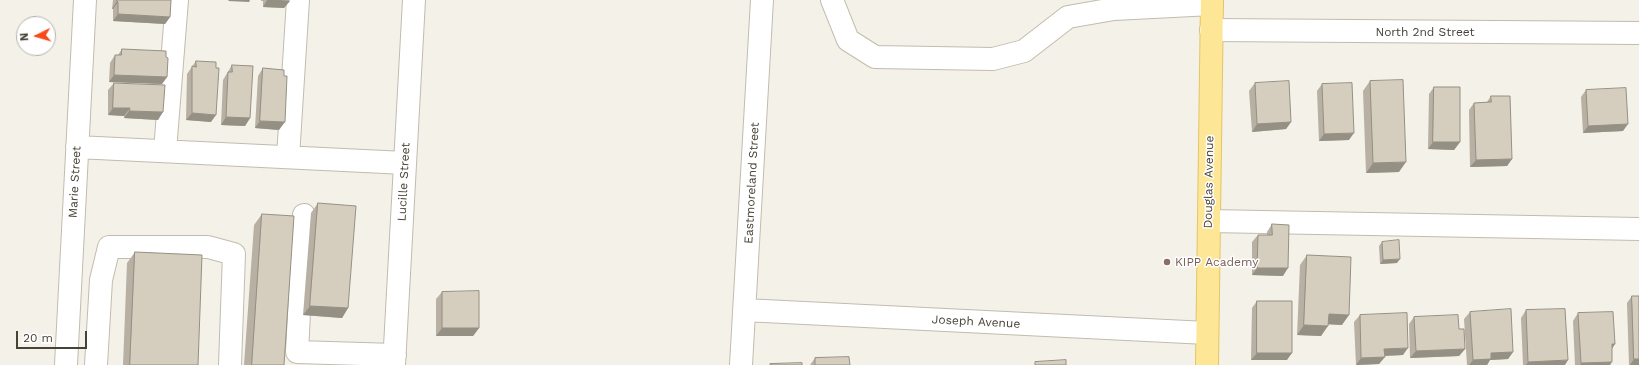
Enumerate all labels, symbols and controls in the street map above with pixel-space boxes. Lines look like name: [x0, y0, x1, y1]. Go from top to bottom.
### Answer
north arrow: [16, 16, 56, 56]
street label: North 2nd Street: [1375, 25, 1475, 39]
text: N: [18, 32, 31, 42]
street label: Eastmoreland Street: [742, 122, 762, 244]
street label: Douglas Avenue: [1201, 135, 1217, 229]
street label: Lucille Street: [395, 142, 413, 222]
street label: Marie Street: [66, 146, 84, 218]
place label: KIPP Academy: [1175, 255, 1258, 269]
marker: KIPP Academy: [1162, 257, 1172, 267]
street label: Joseph Avenue: [931, 312, 1021, 332]
scale bar: [18, 323, 89, 349]
text: 20 m: [23, 331, 53, 345]

